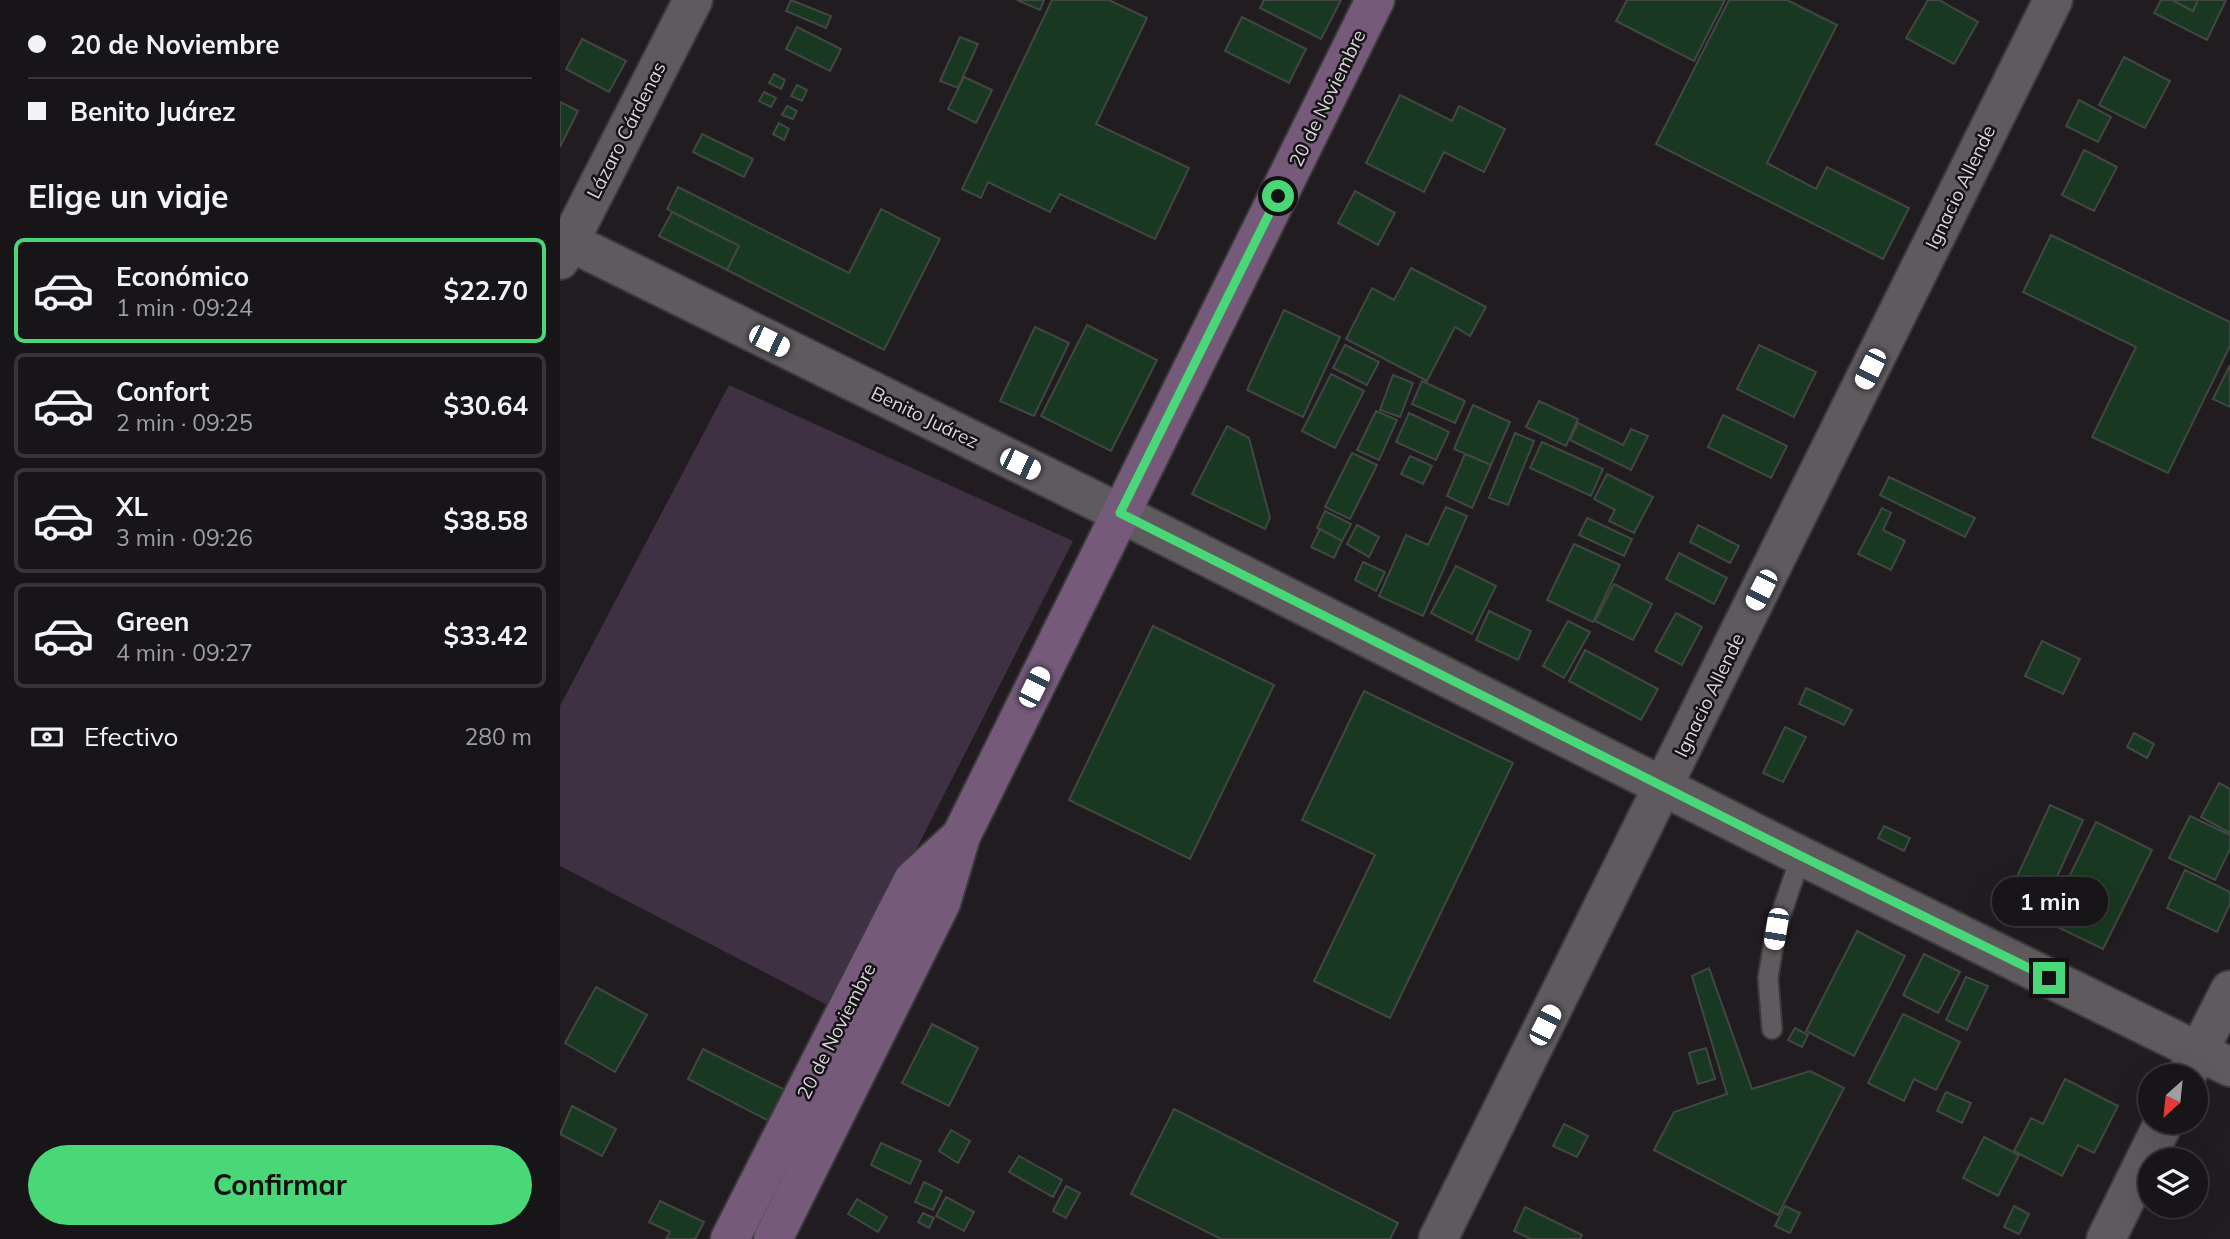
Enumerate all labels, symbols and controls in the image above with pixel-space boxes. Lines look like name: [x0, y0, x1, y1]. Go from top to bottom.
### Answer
street label: 20 de Noviembre: [1283, 26, 1371, 170]
text: 20 de Noviembre: [70, 28, 280, 61]
street label: Lázaro Cárdenas: [581, 58, 671, 202]
text: Benito Juárez: [70, 95, 236, 128]
street label: Ignacio Allende: [1920, 121, 2000, 253]
text: Elige un viaje: [28, 176, 229, 216]
route start: [1262, 180, 1294, 212]
icon: car: [32, 259, 95, 322]
text: Económico: [116, 260, 249, 293]
text: $22.70: [444, 274, 528, 307]
text: 1 min · 09:24: [116, 293, 253, 322]
car: [746, 322, 793, 360]
car: [1852, 346, 1889, 392]
icon: car: [32, 374, 95, 437]
text: Confort: [116, 375, 209, 408]
street label: Benito Juárez: [867, 381, 983, 453]
text: $30.64: [444, 389, 528, 422]
text: 2 min · 09:25: [116, 408, 253, 437]
car: [997, 445, 1044, 483]
icon: car: [32, 489, 95, 552]
text: XL: [116, 490, 148, 523]
text: $38.58: [444, 504, 528, 537]
text: 3 min · 09:26: [116, 523, 253, 552]
car: [1743, 567, 1780, 613]
icon: car: [32, 604, 95, 667]
text: Green: [116, 605, 189, 638]
text: $33.42: [444, 619, 528, 652]
street label: Ignacio Allende: [1669, 629, 1749, 761]
text: 4 min · 09:27: [116, 638, 253, 667]
car: [1016, 664, 1053, 710]
icon: cash: [28, 718, 66, 756]
text: Efectivo: [84, 720, 178, 753]
text: 280 m: [464, 722, 532, 751]
callout: 1 min: [1991, 876, 2107, 926]
text: 1 min: [2020, 887, 2080, 916]
car: [1763, 907, 1790, 951]
street label: 20 de Noviembre: [791, 959, 881, 1103]
route end: [2033, 962, 2065, 994]
car: [1527, 1002, 1564, 1048]
north arrow: [2138, 1064, 2208, 1134]
map controls: [2138, 1064, 2208, 1218]
button: Confirmar: [28, 1145, 532, 1225]
button: layers: [2138, 1148, 2208, 1218]

